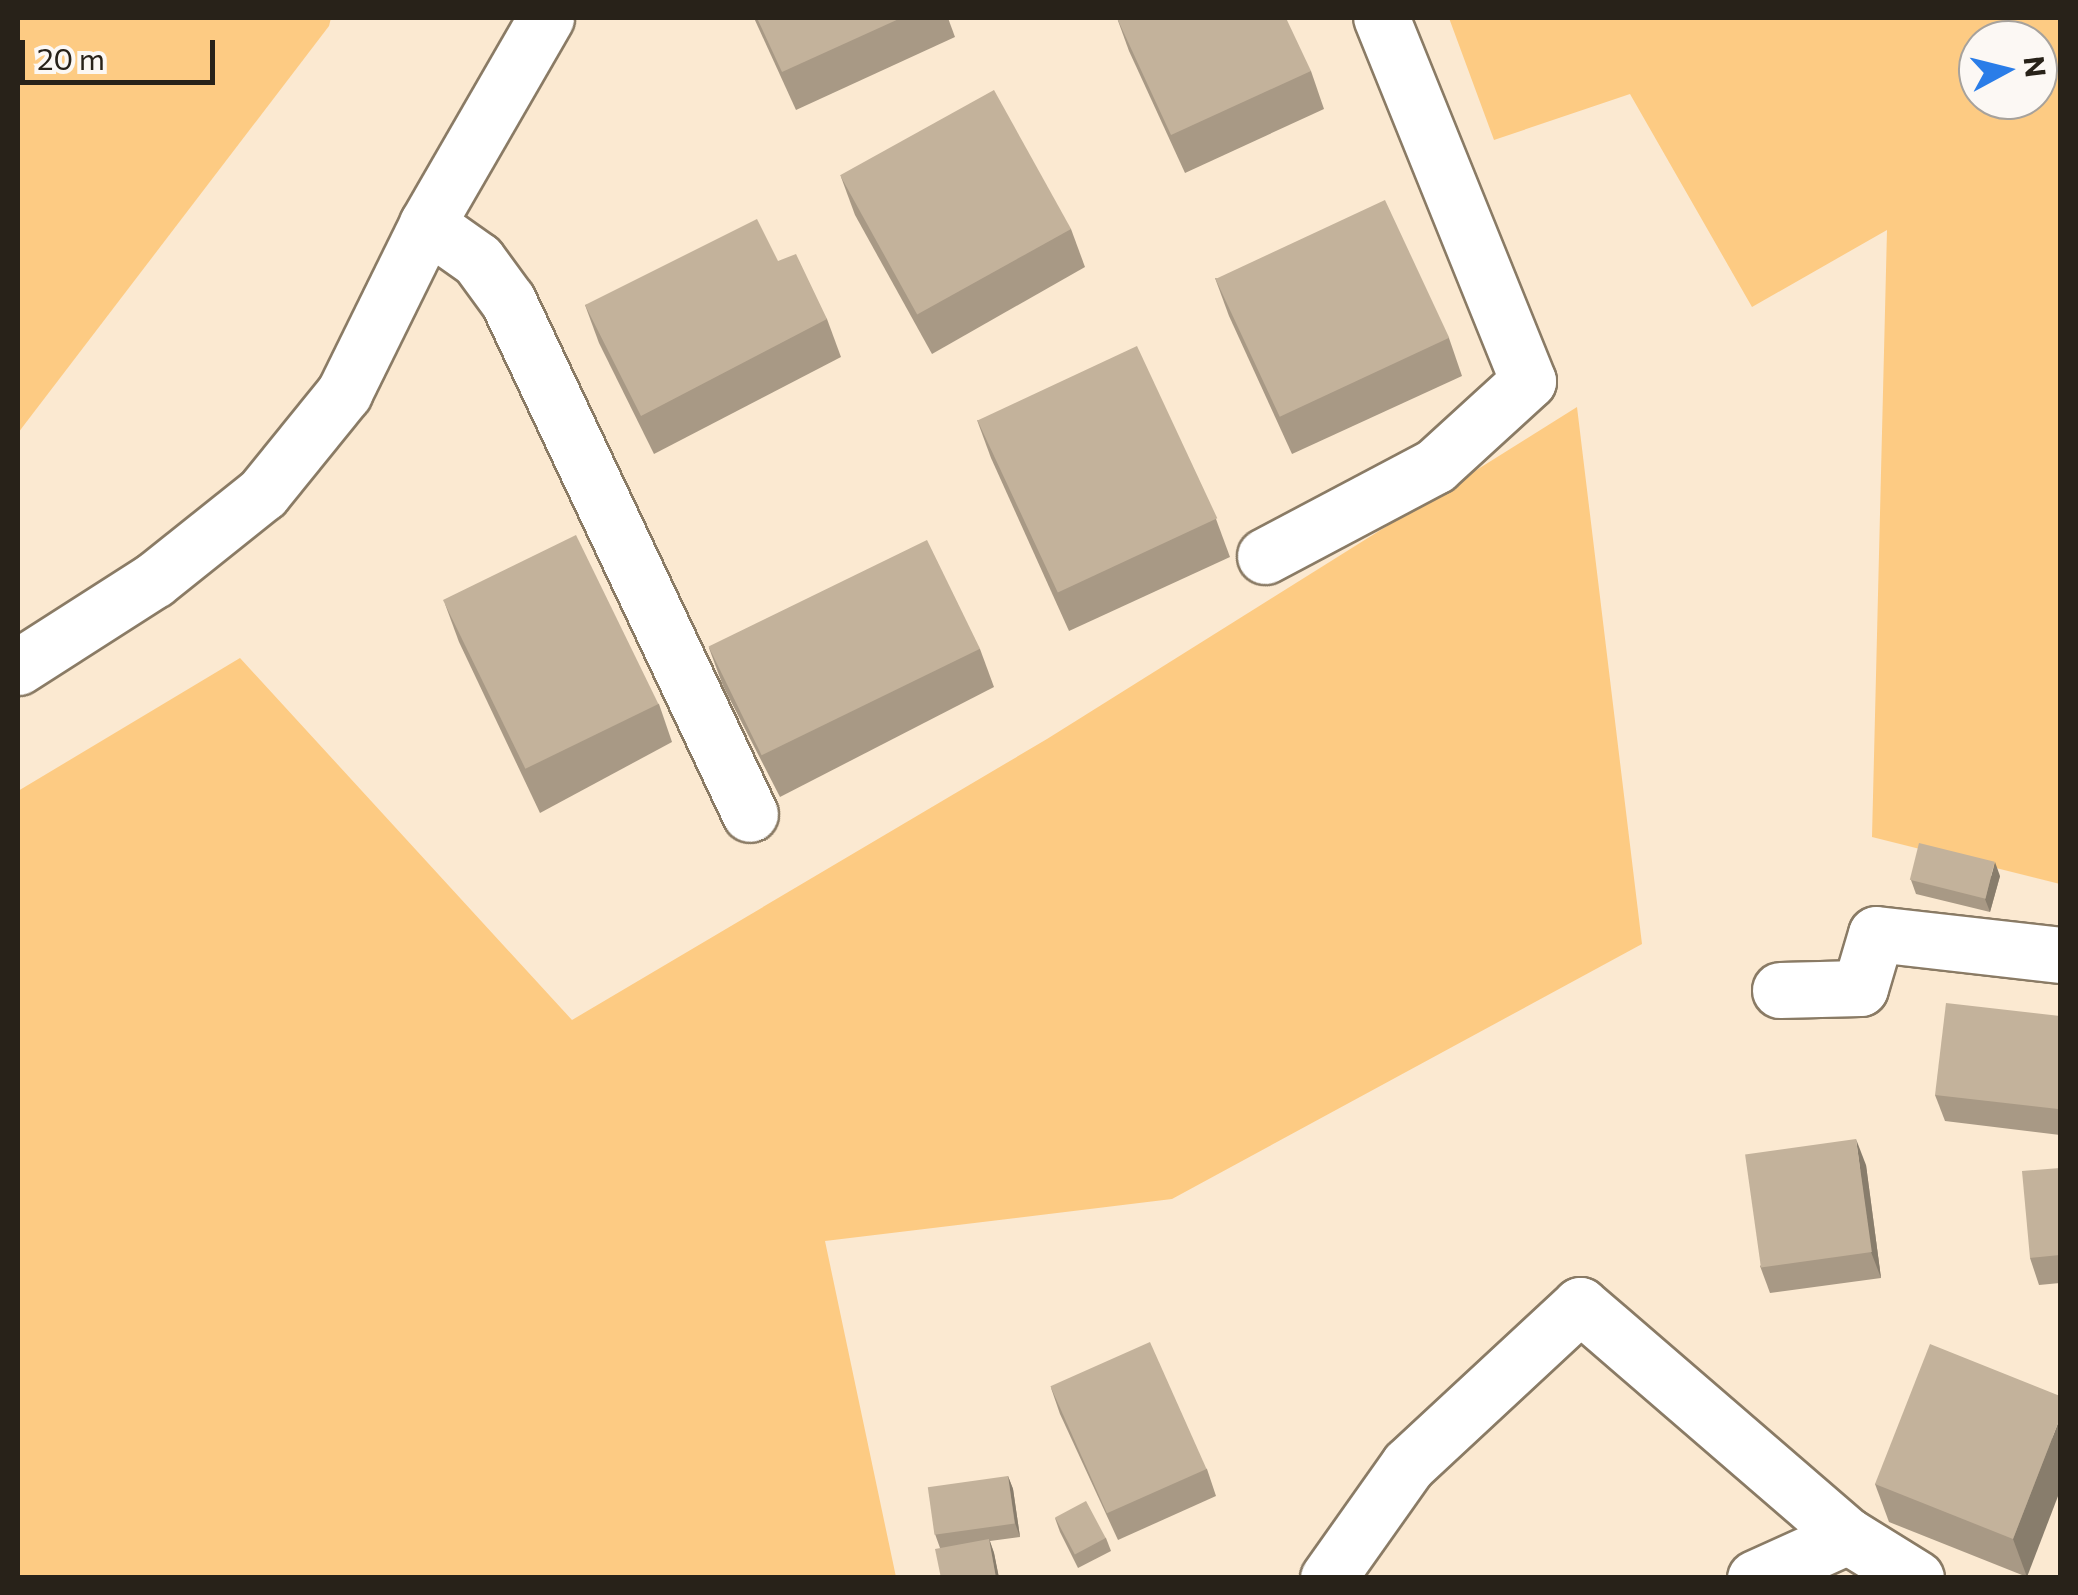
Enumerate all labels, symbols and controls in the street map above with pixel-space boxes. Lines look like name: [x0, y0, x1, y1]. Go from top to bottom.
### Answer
scale bar: [25, 20, 220, 82]
north arrow: [1958, 20, 2058, 120]
text: 20 m: [37, 39, 105, 76]
text: N: [2018, 54, 2054, 79]

